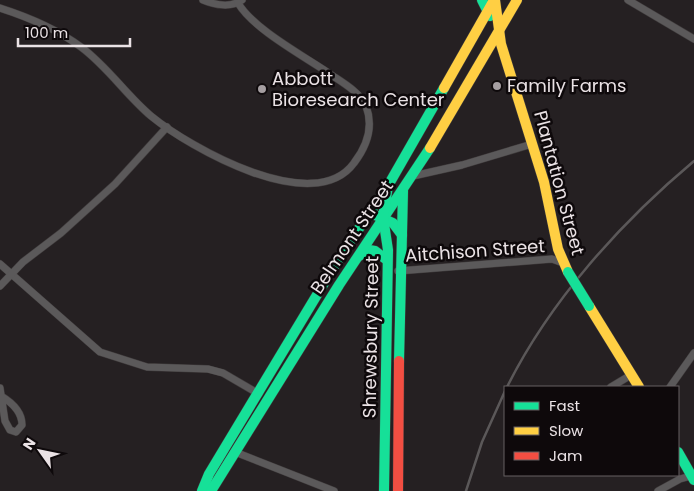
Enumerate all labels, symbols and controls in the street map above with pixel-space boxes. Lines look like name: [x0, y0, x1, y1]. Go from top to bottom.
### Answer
scale bar: [18, 15, 130, 47]
text: 100 m: [25, 22, 68, 43]
place label: Abbott Bioresearch Center: [272, 66, 445, 112]
place label: Family Farms: [507, 73, 626, 98]
marker: Family Farms: [491, 80, 503, 92]
marker: Abbott Bioresearch Center: [256, 83, 268, 95]
street label: Plantation Street: [528, 108, 591, 258]
street label: Belmont Street: [304, 175, 399, 299]
street label: Aitchison Street: [404, 233, 546, 268]
street label: Shrewsbury Street: [357, 256, 384, 418]
legend: [504, 386, 679, 476]
text: Fast: [549, 395, 580, 416]
text: Slow: [549, 420, 584, 441]
north arrow: [15, 426, 65, 476]
text: N: [18, 434, 40, 454]
text: Jam: [549, 445, 583, 466]

